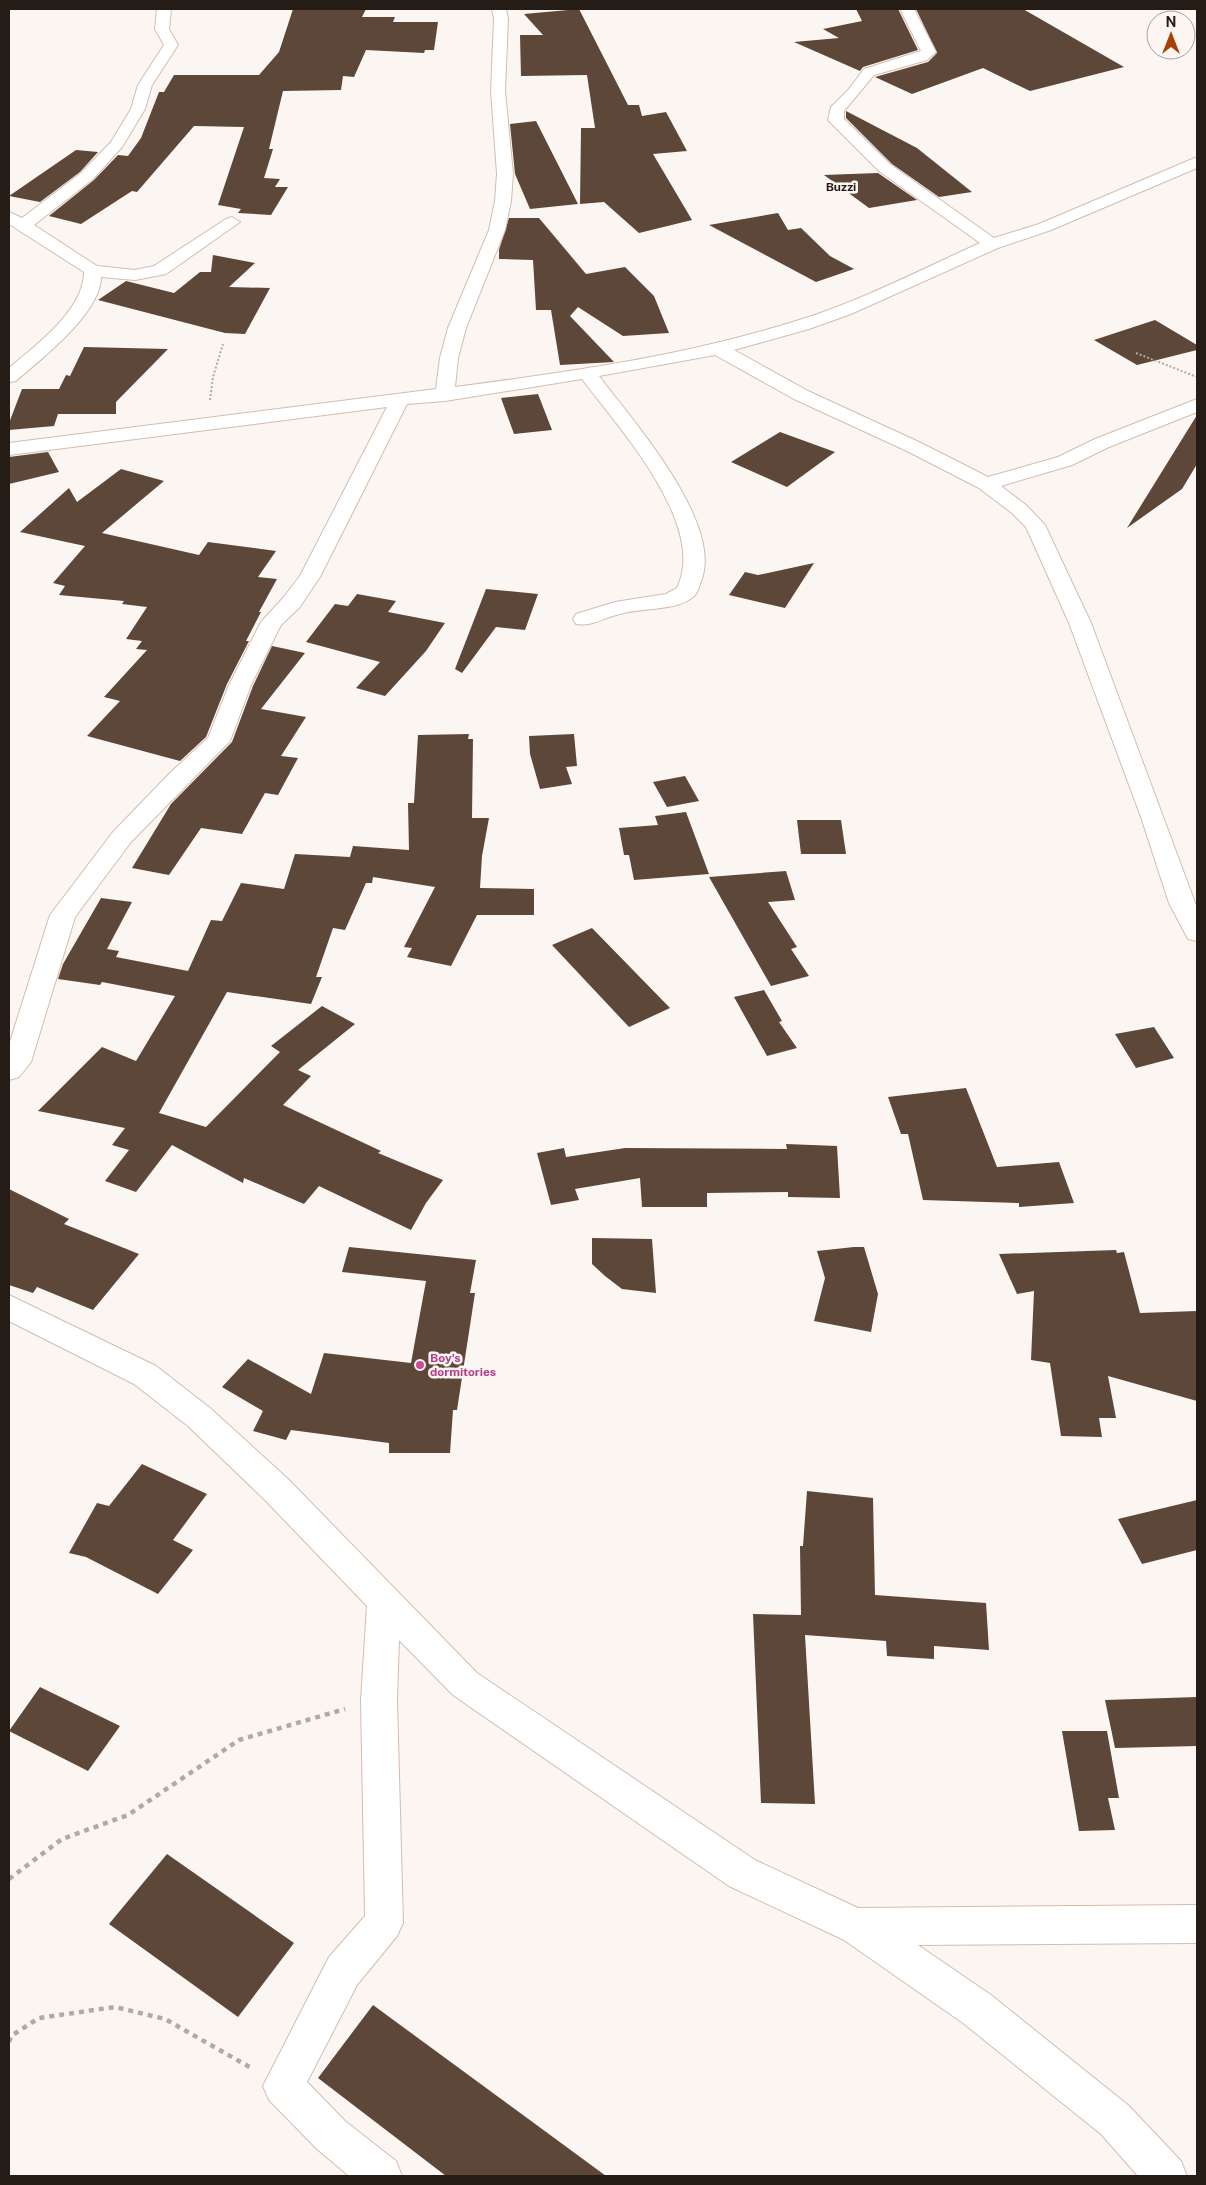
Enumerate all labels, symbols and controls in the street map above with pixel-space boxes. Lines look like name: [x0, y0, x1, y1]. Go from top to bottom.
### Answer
north arrow: [1146, 10, 1196, 60]
text: N: [1166, 14, 1176, 30]
district label: Buzzi: [826, 180, 856, 194]
place label: Boy's dormitories: [430, 1351, 496, 1379]
marker: Boy's dormitories: [414, 1359, 426, 1371]

